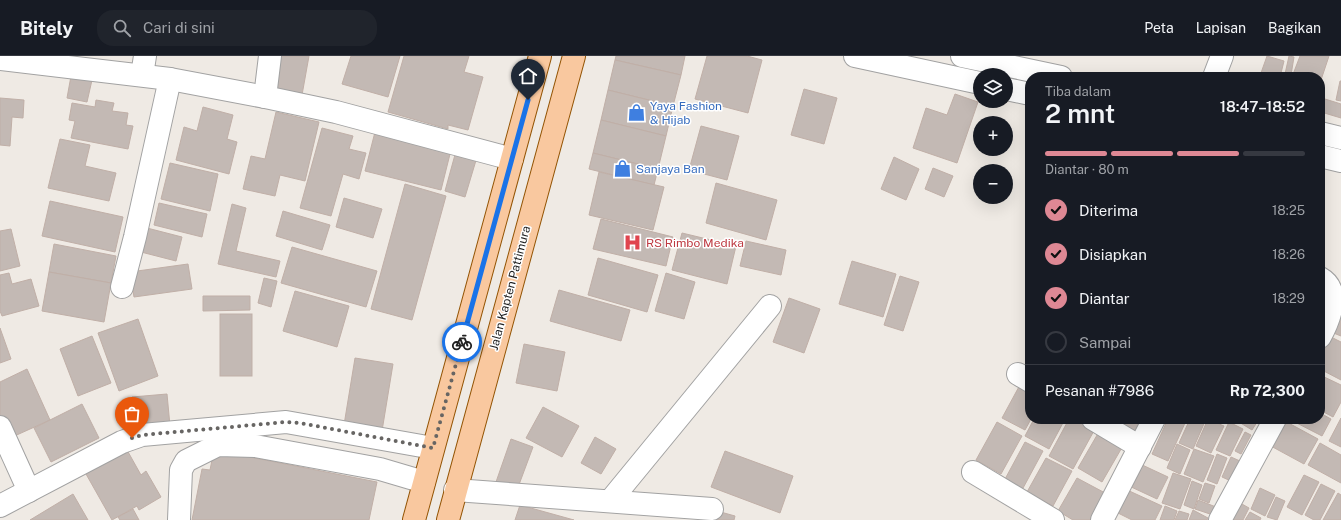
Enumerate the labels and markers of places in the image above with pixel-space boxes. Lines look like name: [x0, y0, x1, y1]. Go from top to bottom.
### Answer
pin: [511, 59, 545, 100]
place label: Yaya Fashion & Hijab: [650, 99, 722, 127]
shop icon: Yaya Fashion & Hijab: [627, 103, 647, 123]
shop icon: Sanjaya Ban: [613, 159, 633, 179]
place label: Sanjaya Ban: [636, 162, 705, 176]
hospital icon: RS Rimbo Medika: [623, 233, 643, 253]
place label: RS Rimbo Medika: [646, 236, 744, 250]
pin: [115, 397, 149, 438]

